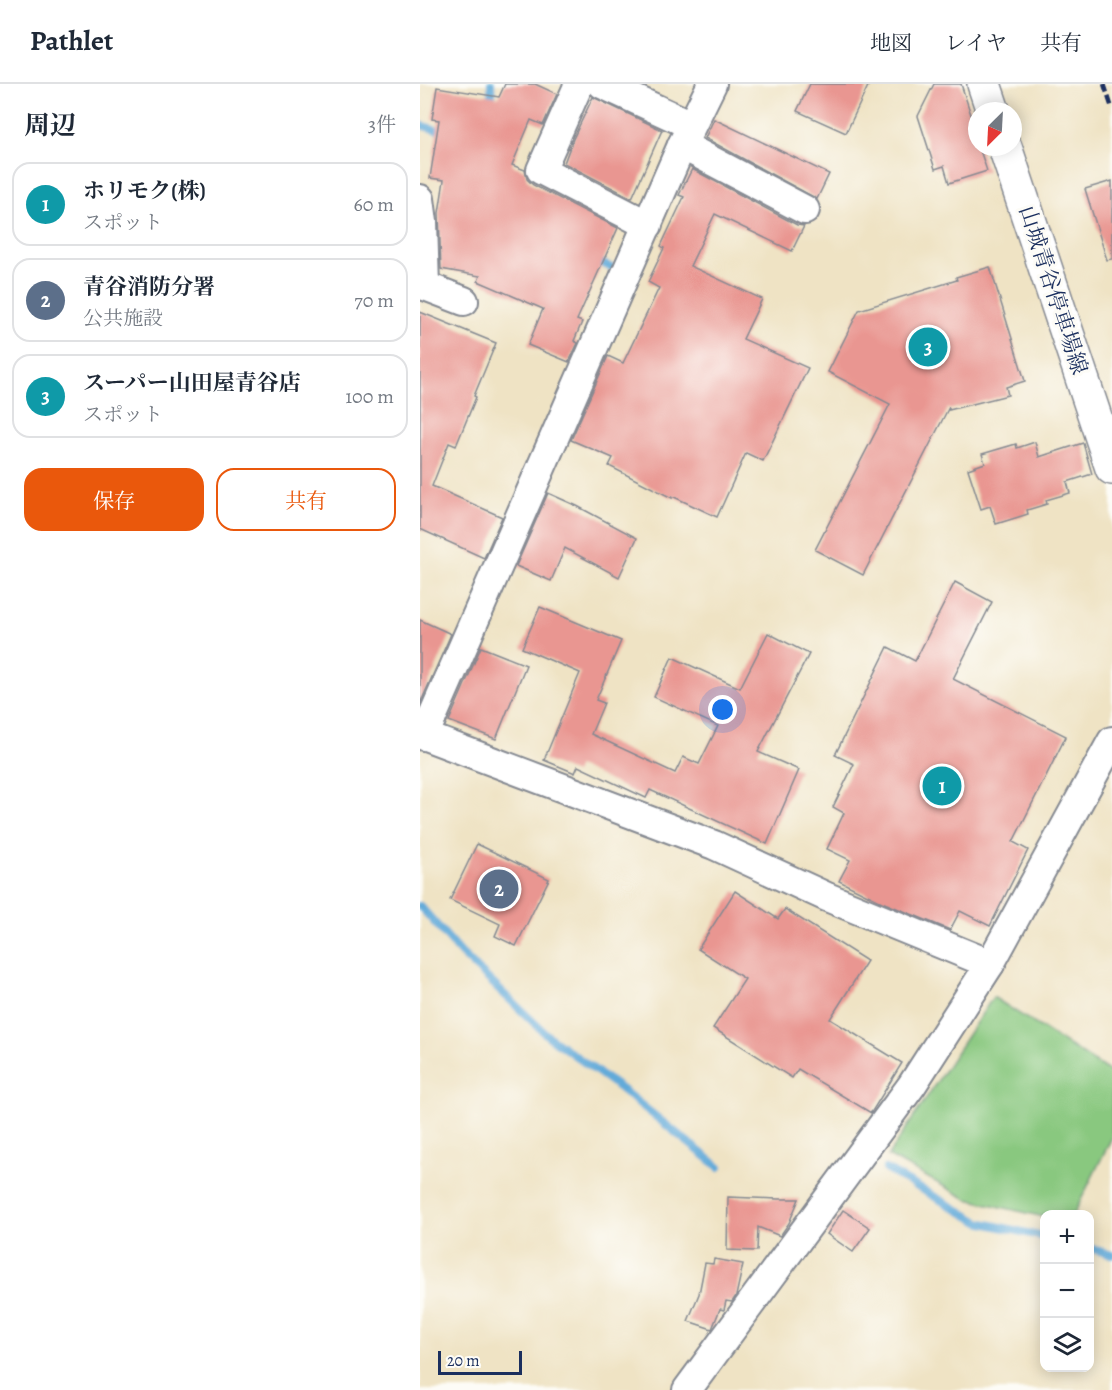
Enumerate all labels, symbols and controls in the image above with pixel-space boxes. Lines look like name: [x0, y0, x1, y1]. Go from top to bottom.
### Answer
text: Pathlet: [30, 22, 113, 60]
text: 地図: [870, 29, 912, 57]
text: レイヤ: [945, 29, 1007, 57]
text: 共有: [1040, 29, 1082, 57]
north arrow: [968, 102, 1022, 156]
text: 周辺: [24, 108, 76, 143]
text: 3件: [368, 111, 396, 138]
text: ホリモク(株): [83, 176, 206, 206]
text: 1: [42, 191, 49, 218]
text: 60 m: [354, 191, 394, 218]
street label: 山城青谷停車場線: [1012, 202, 1094, 378]
text: スポット: [83, 209, 163, 236]
text: 青谷消防分署: [83, 272, 215, 302]
text: 2: [41, 287, 50, 314]
text: 70 m: [354, 287, 394, 314]
text: 公共施設: [83, 305, 163, 332]
pin: 3: [908, 324, 948, 370]
text: スーパー山田屋青谷店: [83, 368, 301, 398]
text: 3: [41, 383, 50, 410]
text: 100 m: [345, 383, 394, 410]
text: スポット: [83, 401, 163, 428]
button: 保存: [24, 468, 204, 531]
button: 共有: [216, 468, 396, 531]
your location: [708, 695, 737, 724]
pin: 1: [922, 764, 962, 808]
pin: 2: [480, 866, 518, 912]
map controls: [1040, 1210, 1094, 1372]
button: +: [1040, 1210, 1094, 1264]
button: −: [1040, 1264, 1094, 1318]
button: layers: [1040, 1318, 1094, 1372]
scale bar: [438, 1348, 522, 1376]
text: 20 m: [447, 1350, 480, 1372]

